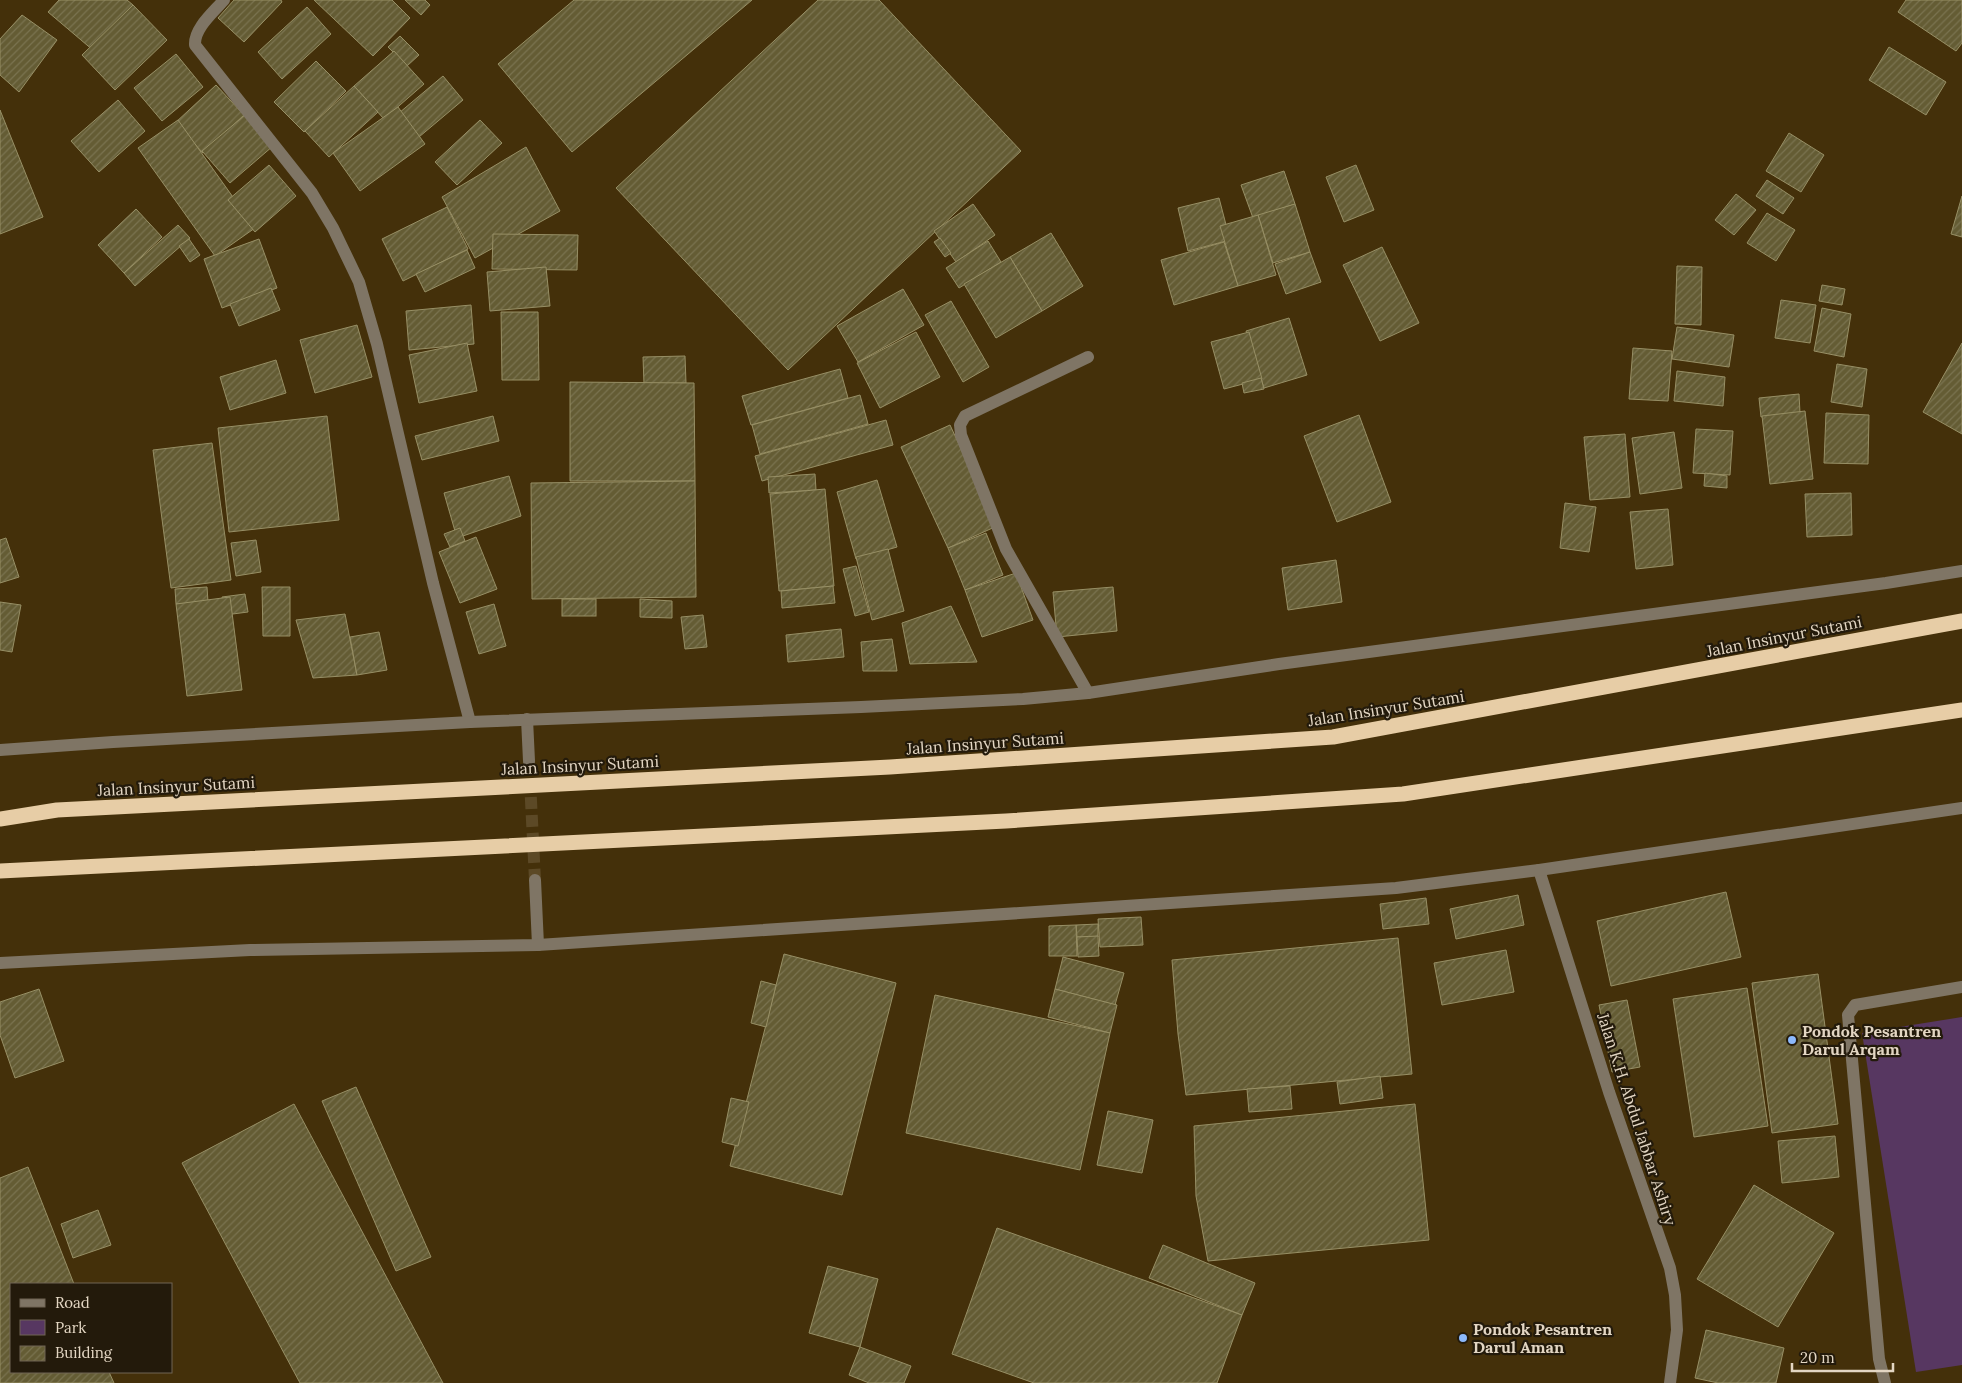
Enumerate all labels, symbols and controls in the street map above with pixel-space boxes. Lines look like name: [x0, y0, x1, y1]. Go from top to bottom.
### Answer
street label: Jalan Insinyur Sutami: [1704, 611, 1863, 661]
street label: Jalan Insinyur Sutami: [1305, 686, 1466, 730]
street label: Jalan Insinyur Sutami: [905, 728, 1064, 759]
street label: Jalan Insinyur Sutami: [500, 751, 659, 779]
street label: Jalan Insinyur Sutami: [96, 772, 255, 800]
street label: Jalan K.H. Abdul Jabbar Ashiry: [1593, 1009, 1681, 1228]
place label: Pondok Pesantren Darul Arqam: [1802, 1021, 1941, 1059]
marker: Pondok Pesantren Darul Arqam: [1786, 1034, 1798, 1046]
legend: [10, 1283, 172, 1373]
text: Road: [55, 1293, 90, 1312]
text: Park: [55, 1318, 86, 1337]
place label: Pondok Pesantren Darul Aman: [1473, 1319, 1612, 1357]
marker: Pondok Pesantren Darul Aman: [1457, 1332, 1469, 1344]
scale bar: [1792, 1340, 1893, 1372]
text: Building: [55, 1343, 113, 1362]
text: 20 m: [1800, 1348, 1835, 1367]

